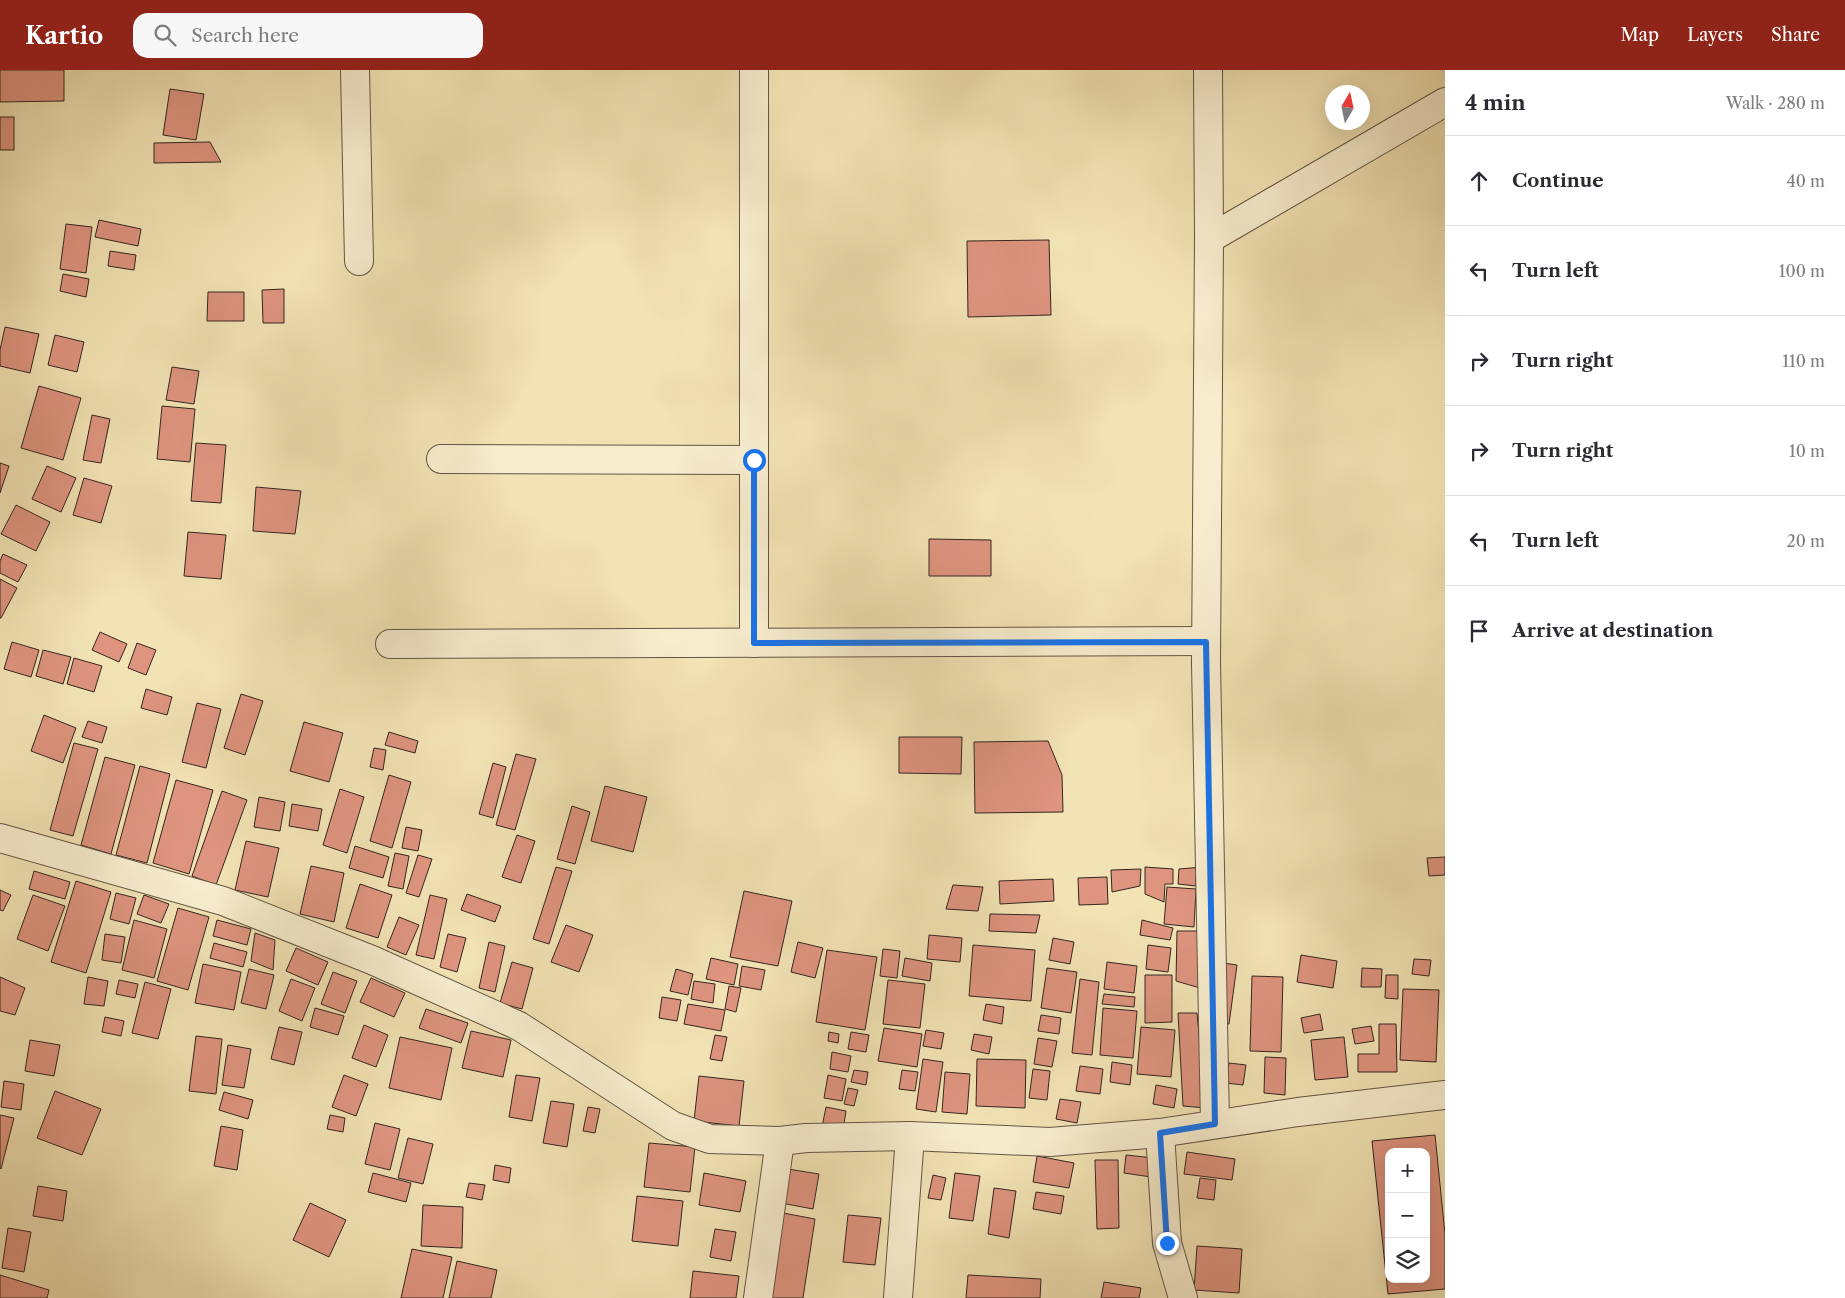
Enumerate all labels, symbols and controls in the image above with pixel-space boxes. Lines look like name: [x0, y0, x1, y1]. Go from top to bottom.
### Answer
search box: [133, 13, 483, 58]
text: Kartio: [25, 21, 103, 50]
icon: search: [151, 21, 179, 49]
text: Search here: [191, 24, 299, 47]
text: Map: [1621, 24, 1659, 46]
text: Layers: [1687, 24, 1743, 46]
text: Share: [1771, 24, 1820, 46]
north arrow: [1325, 85, 1370, 130]
text: 4 min: [1465, 90, 1526, 115]
text: Walk · 280 m: [1726, 93, 1825, 113]
icon: ahead: [1465, 167, 1493, 195]
text: Continue: [1512, 169, 1604, 192]
text: 40 m: [1786, 171, 1825, 191]
icon: left: [1465, 257, 1493, 285]
text: Turn left: [1512, 259, 1599, 282]
text: 100 m: [1779, 261, 1825, 281]
icon: right: [1465, 347, 1493, 375]
text: Turn right: [1512, 349, 1613, 372]
text: 110 m: [1782, 351, 1825, 371]
icon: right: [1465, 437, 1493, 465]
text: Turn right: [1512, 439, 1613, 462]
text: 10 m: [1789, 441, 1825, 461]
route start: [743, 449, 766, 472]
icon: left: [1465, 527, 1493, 555]
text: Turn left: [1512, 529, 1599, 552]
text: 20 m: [1786, 531, 1825, 551]
icon: arrive: [1465, 617, 1493, 645]
text: Arrive at destination: [1512, 619, 1713, 642]
map controls: [1385, 1148, 1430, 1283]
button: +: [1385, 1148, 1430, 1193]
button: −: [1385, 1193, 1430, 1238]
route end: [1156, 1232, 1179, 1255]
button: layers: [1385, 1238, 1430, 1283]

